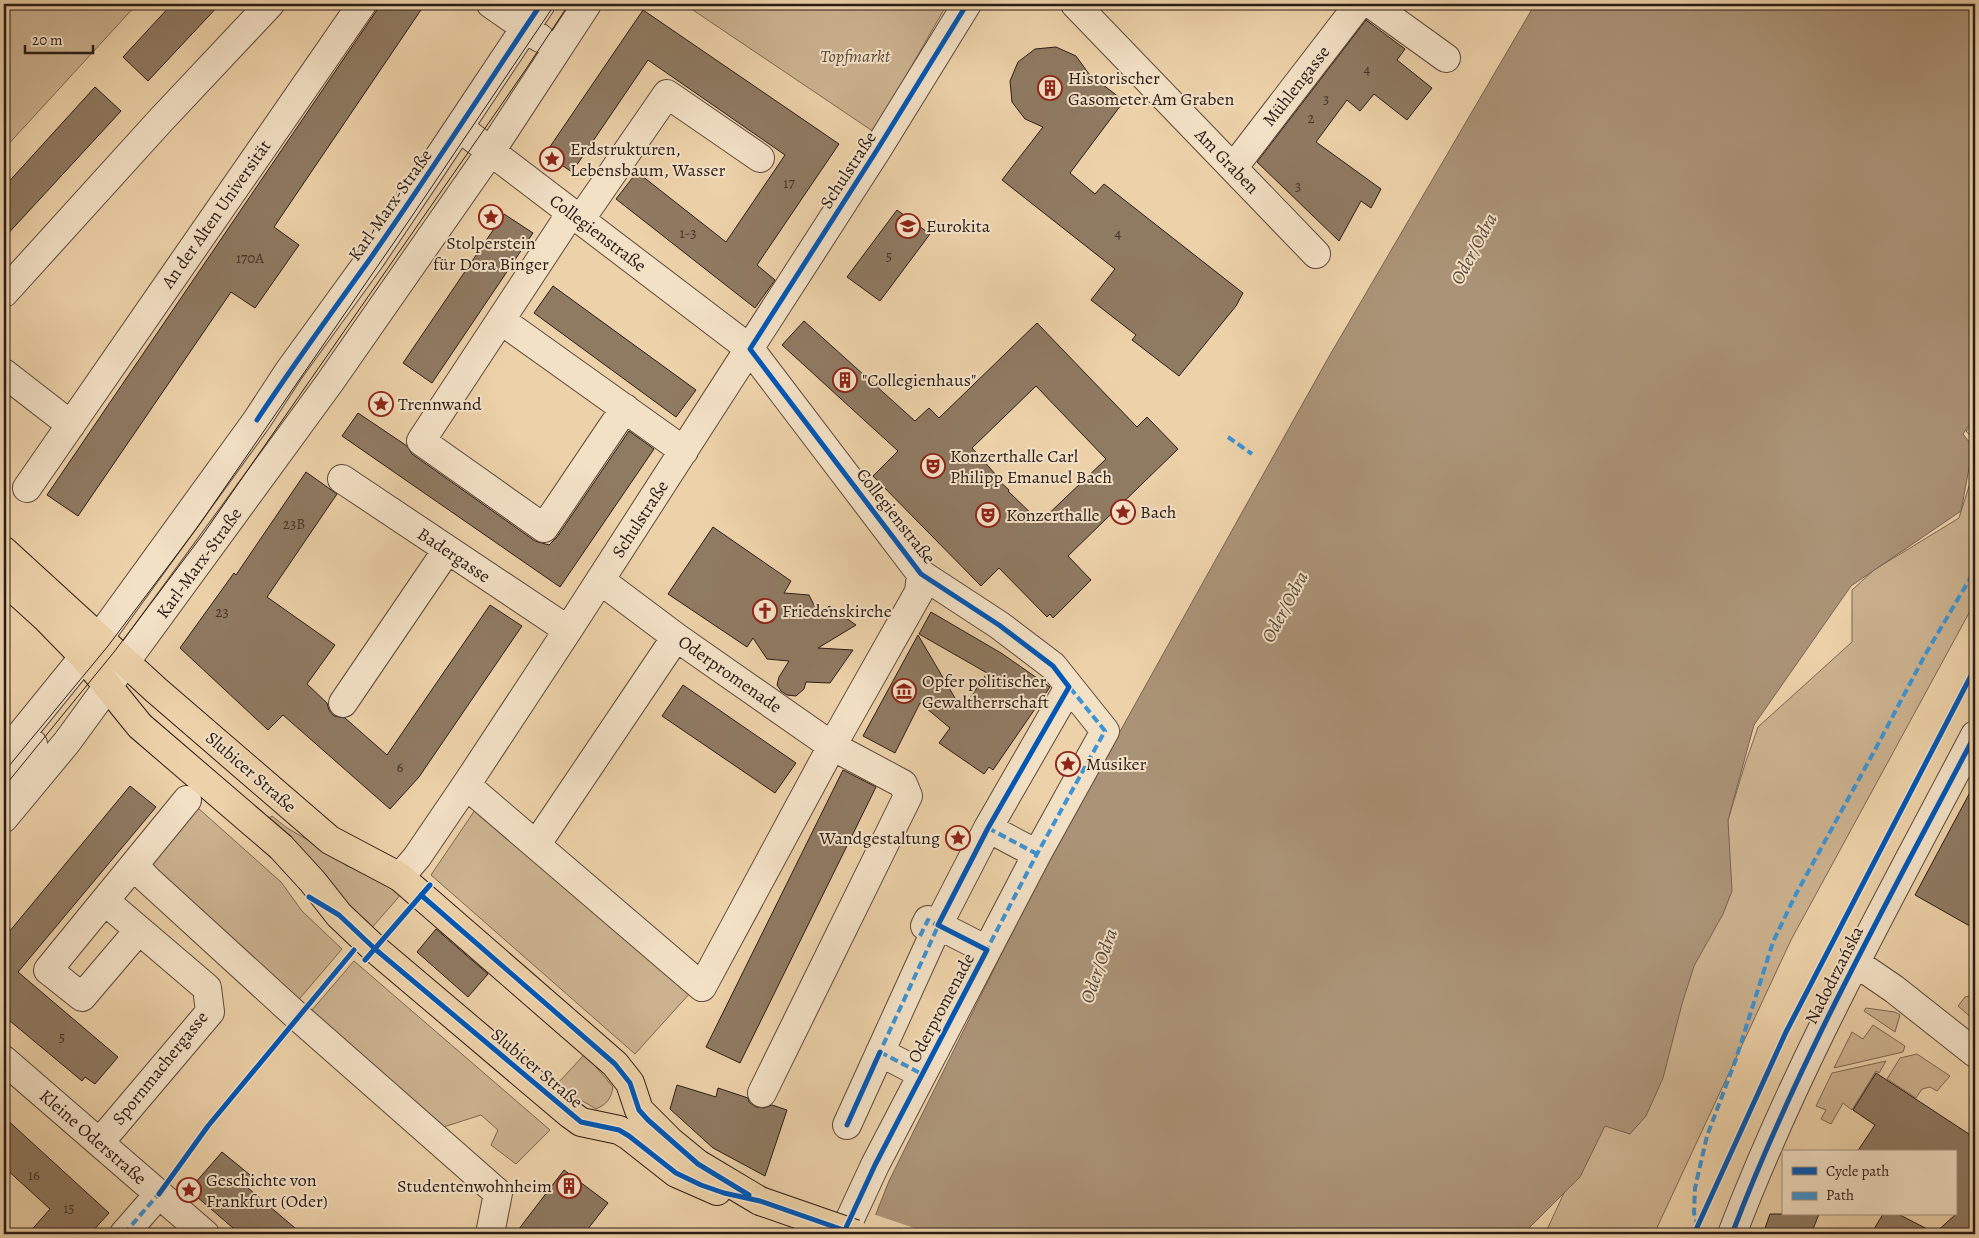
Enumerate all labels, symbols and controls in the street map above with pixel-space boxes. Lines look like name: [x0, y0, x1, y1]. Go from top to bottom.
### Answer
scale bar: [25, 22, 92, 54]
text: 20 m: [32, 30, 63, 50]
street label: Mühlengasse: [1257, 41, 1335, 131]
park label: Topfmarkt: [820, 44, 891, 68]
house number: 4: [1364, 59, 1371, 79]
place label: Historischer Gasometer Am Graben: [1068, 66, 1235, 111]
building icon: Historischer Gasometer Am Graben: [1037, 75, 1063, 101]
house number: 3: [1323, 89, 1329, 109]
house number: 2: [1307, 108, 1315, 128]
street label: Am Graben: [1189, 122, 1264, 199]
street label: Schulstraße: [814, 127, 882, 213]
street label: An der Alten Universität: [155, 135, 276, 294]
place label: Erdstrukturen, Lebensbaum, Wasser: [570, 137, 725, 182]
street label: Karl-Marx-Straße: [342, 144, 438, 266]
place icon: Erdstrukturen, Lebensbaum, Wasser: [539, 146, 565, 172]
house number: 17: [783, 173, 795, 193]
house number: 3: [1295, 176, 1301, 196]
street label: Collegienstraße: [545, 189, 651, 277]
place icon: Stolperstein für Dora Binger: [478, 204, 504, 230]
water label: Oder/Odra: [1444, 209, 1504, 289]
school or university icon: Eurokita: [895, 213, 921, 239]
place label: Eurokita: [926, 214, 991, 238]
house number: 1-3: [679, 223, 697, 243]
house number: 4: [1115, 223, 1122, 243]
place label: Stolperstein für Dora Binger: [433, 231, 549, 276]
house number: 5: [886, 246, 892, 266]
house number: 170A: [236, 248, 264, 268]
building icon: "Collegienhaus": [832, 367, 858, 393]
place label: "Collegienhaus": [862, 368, 976, 392]
place icon: Trennwand: [368, 391, 394, 417]
place label: Trennwand: [398, 392, 482, 416]
place label: Konzerthalle Carl Philipp Emanuel Bach: [950, 444, 1112, 489]
theatre icon: Konzerthalle Carl Philipp Emanuel Bach: [920, 453, 946, 479]
street label: Collegienstraße: [851, 463, 941, 569]
street label: Schulstraße: [606, 476, 674, 562]
place icon: Bach: [1110, 499, 1136, 525]
place label: Bach: [1140, 500, 1177, 524]
theatre icon: Konzerthalle: [975, 502, 1001, 528]
street label: Karl-Marx-Straße: [151, 503, 247, 623]
place label: Konzerthalle: [1006, 503, 1100, 527]
house number: 23B: [283, 514, 305, 534]
street label: Badergasse: [413, 522, 495, 588]
water label: Oder/Odra: [1255, 567, 1315, 647]
church icon: Friedenskirche: [752, 598, 778, 624]
place label: Friedenskirche: [782, 599, 892, 623]
house number: 23: [215, 602, 229, 622]
street label: Oderpromenade: [673, 629, 787, 719]
place label: Opfer politischer Gewaltherrschaft: [922, 669, 1049, 714]
museum icon: Opfer politischer Gewaltherrschaft: [891, 678, 917, 704]
street label: Slubicer Straße: [201, 726, 301, 818]
place icon: Musiker: [1055, 751, 1081, 777]
place label: Musiker: [1086, 752, 1147, 776]
house number: 6: [397, 757, 404, 777]
place icon: Wandgestaltung: [945, 825, 971, 851]
place label: Wandgestaltung: [818, 826, 940, 850]
street label: Nadodrzańska: [1799, 921, 1869, 1028]
water label: Oder/Odra: [1074, 925, 1124, 1007]
street label: Oderpromenade: [902, 949, 980, 1067]
street label: Spornmachergasse: [107, 1006, 213, 1130]
street label: Slubicer Straße: [486, 1023, 588, 1113]
house number: 5: [59, 1027, 65, 1047]
street label: Kleine Oderstraße: [34, 1084, 152, 1190]
legend: [1782, 1150, 1956, 1216]
text: Cycle path: [1826, 1161, 1889, 1181]
house number: 16: [28, 1165, 40, 1185]
place label: Geschichte von Frankfurt (Oder): [206, 1168, 328, 1213]
building icon: Studentenwohnheim: [556, 1173, 582, 1199]
place label: Studentenwohnheim: [397, 1174, 552, 1198]
place icon: Geschichte von Frankfurt (Oder): [176, 1177, 202, 1203]
text: Path: [1826, 1185, 1854, 1205]
house number: 15: [63, 1198, 75, 1218]

